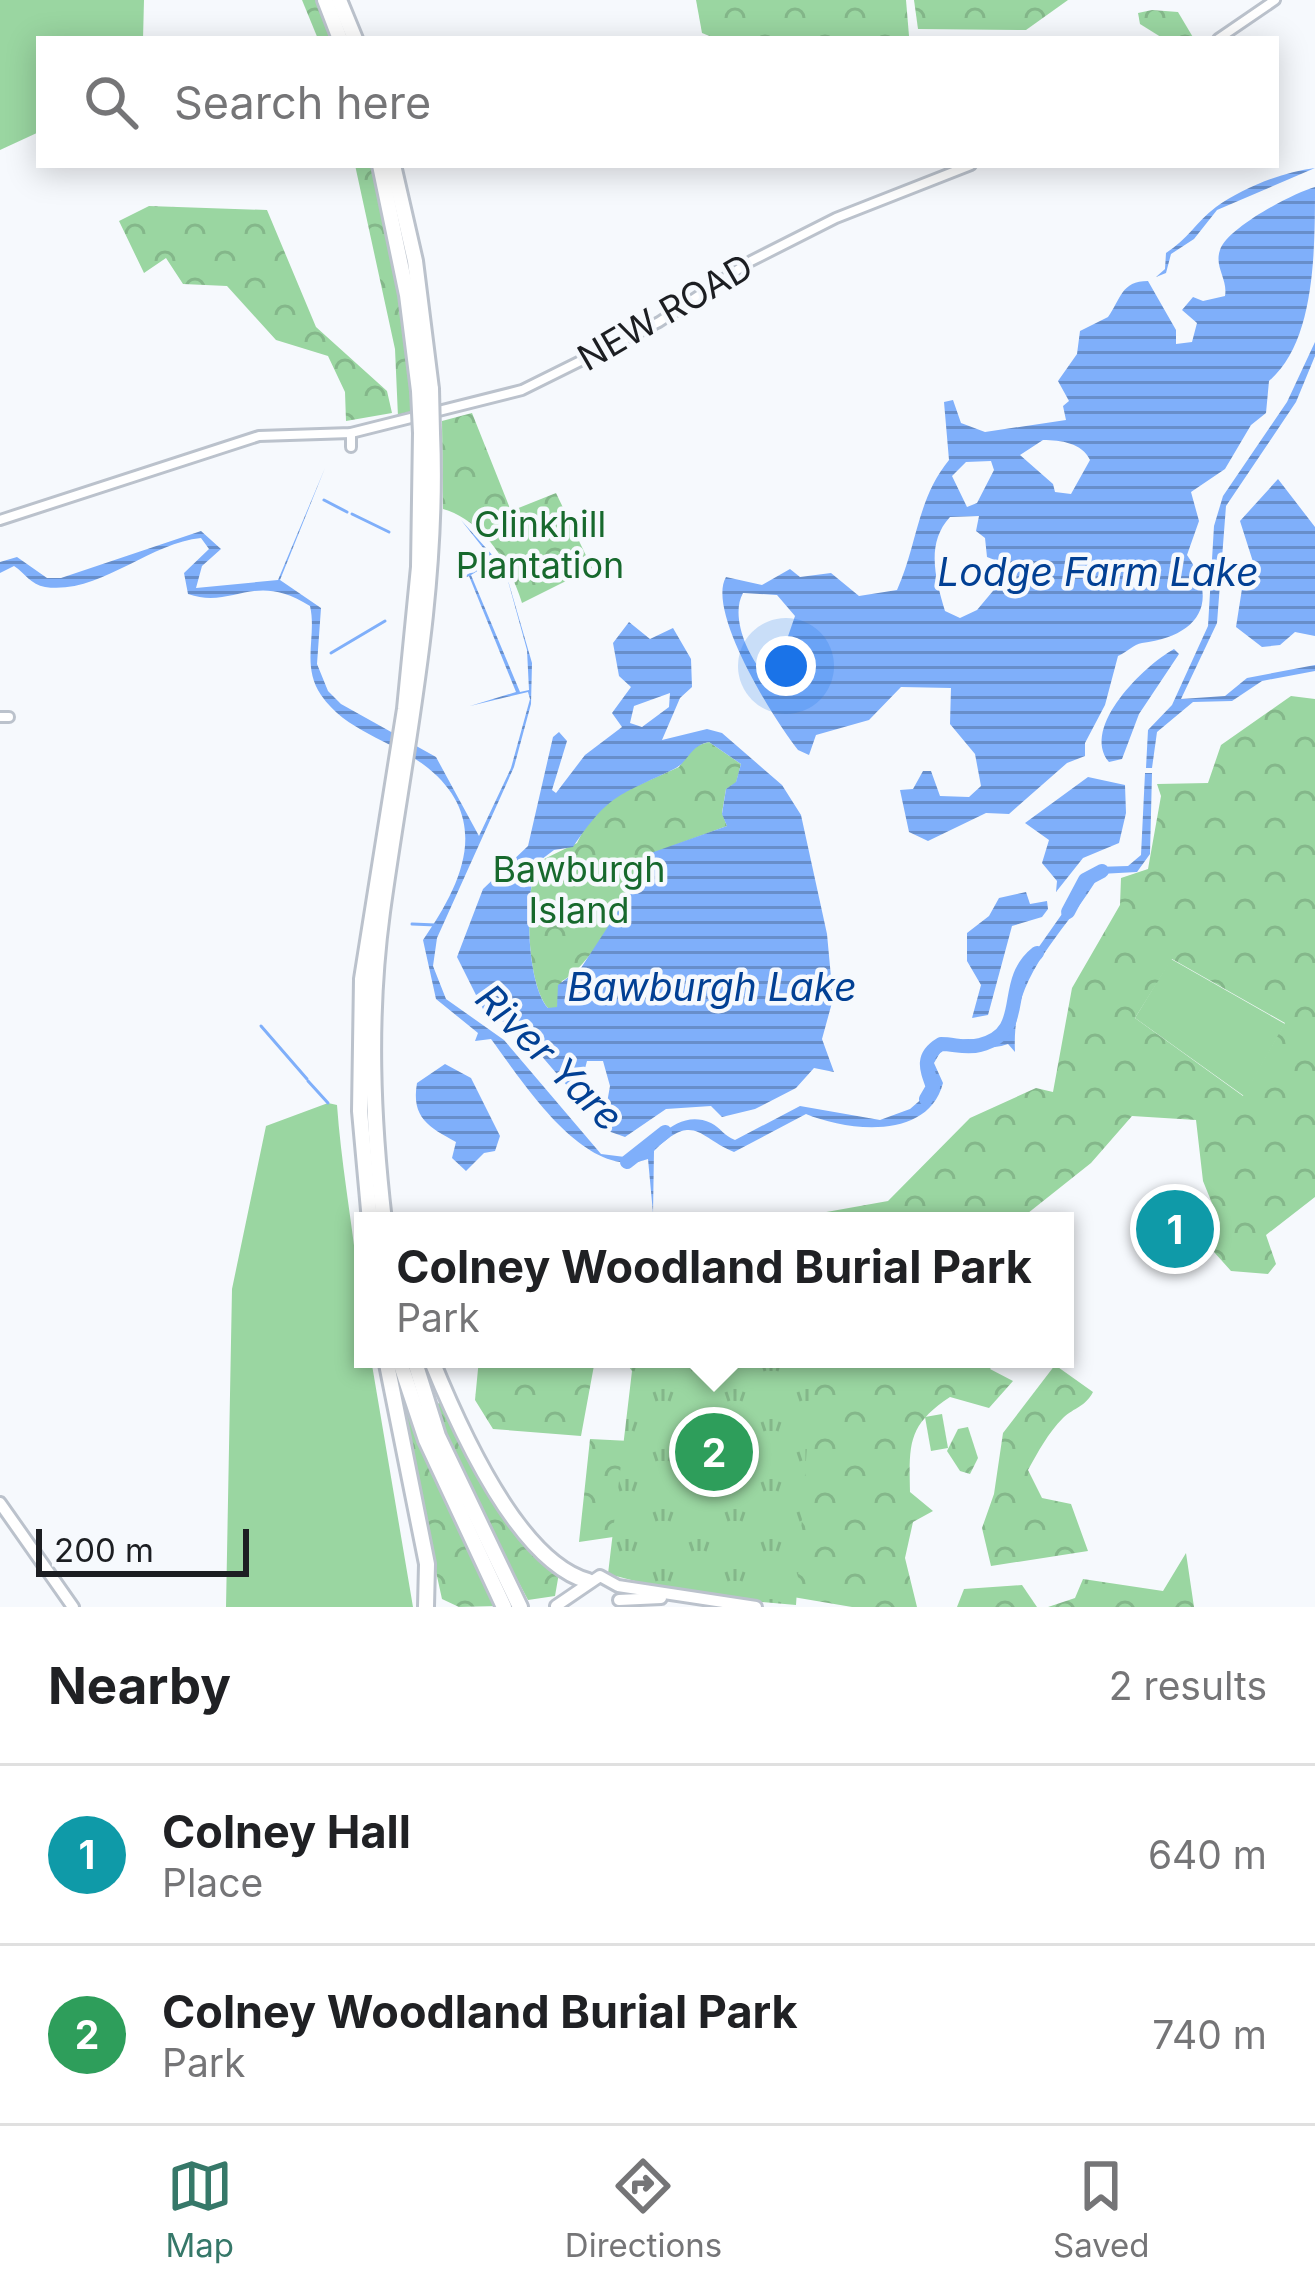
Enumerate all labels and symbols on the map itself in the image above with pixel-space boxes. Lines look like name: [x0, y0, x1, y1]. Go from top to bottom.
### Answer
street label: NEW ROAD: [570, 244, 760, 380]
park label: Clinkhill Plantation: [456, 502, 624, 587]
water label: Lodge Farm Lake: [937, 548, 1259, 595]
your location: [756, 636, 816, 696]
park label: Bawburgh Island: [493, 847, 665, 932]
water label: Bawburgh Lake: [567, 963, 857, 1010]
water label: River Yare: [467, 974, 633, 1140]
pin: 1: [1136, 1184, 1214, 1274]
pin: 2: [675, 1407, 753, 1497]
scale bar: [36, 1523, 249, 1576]

